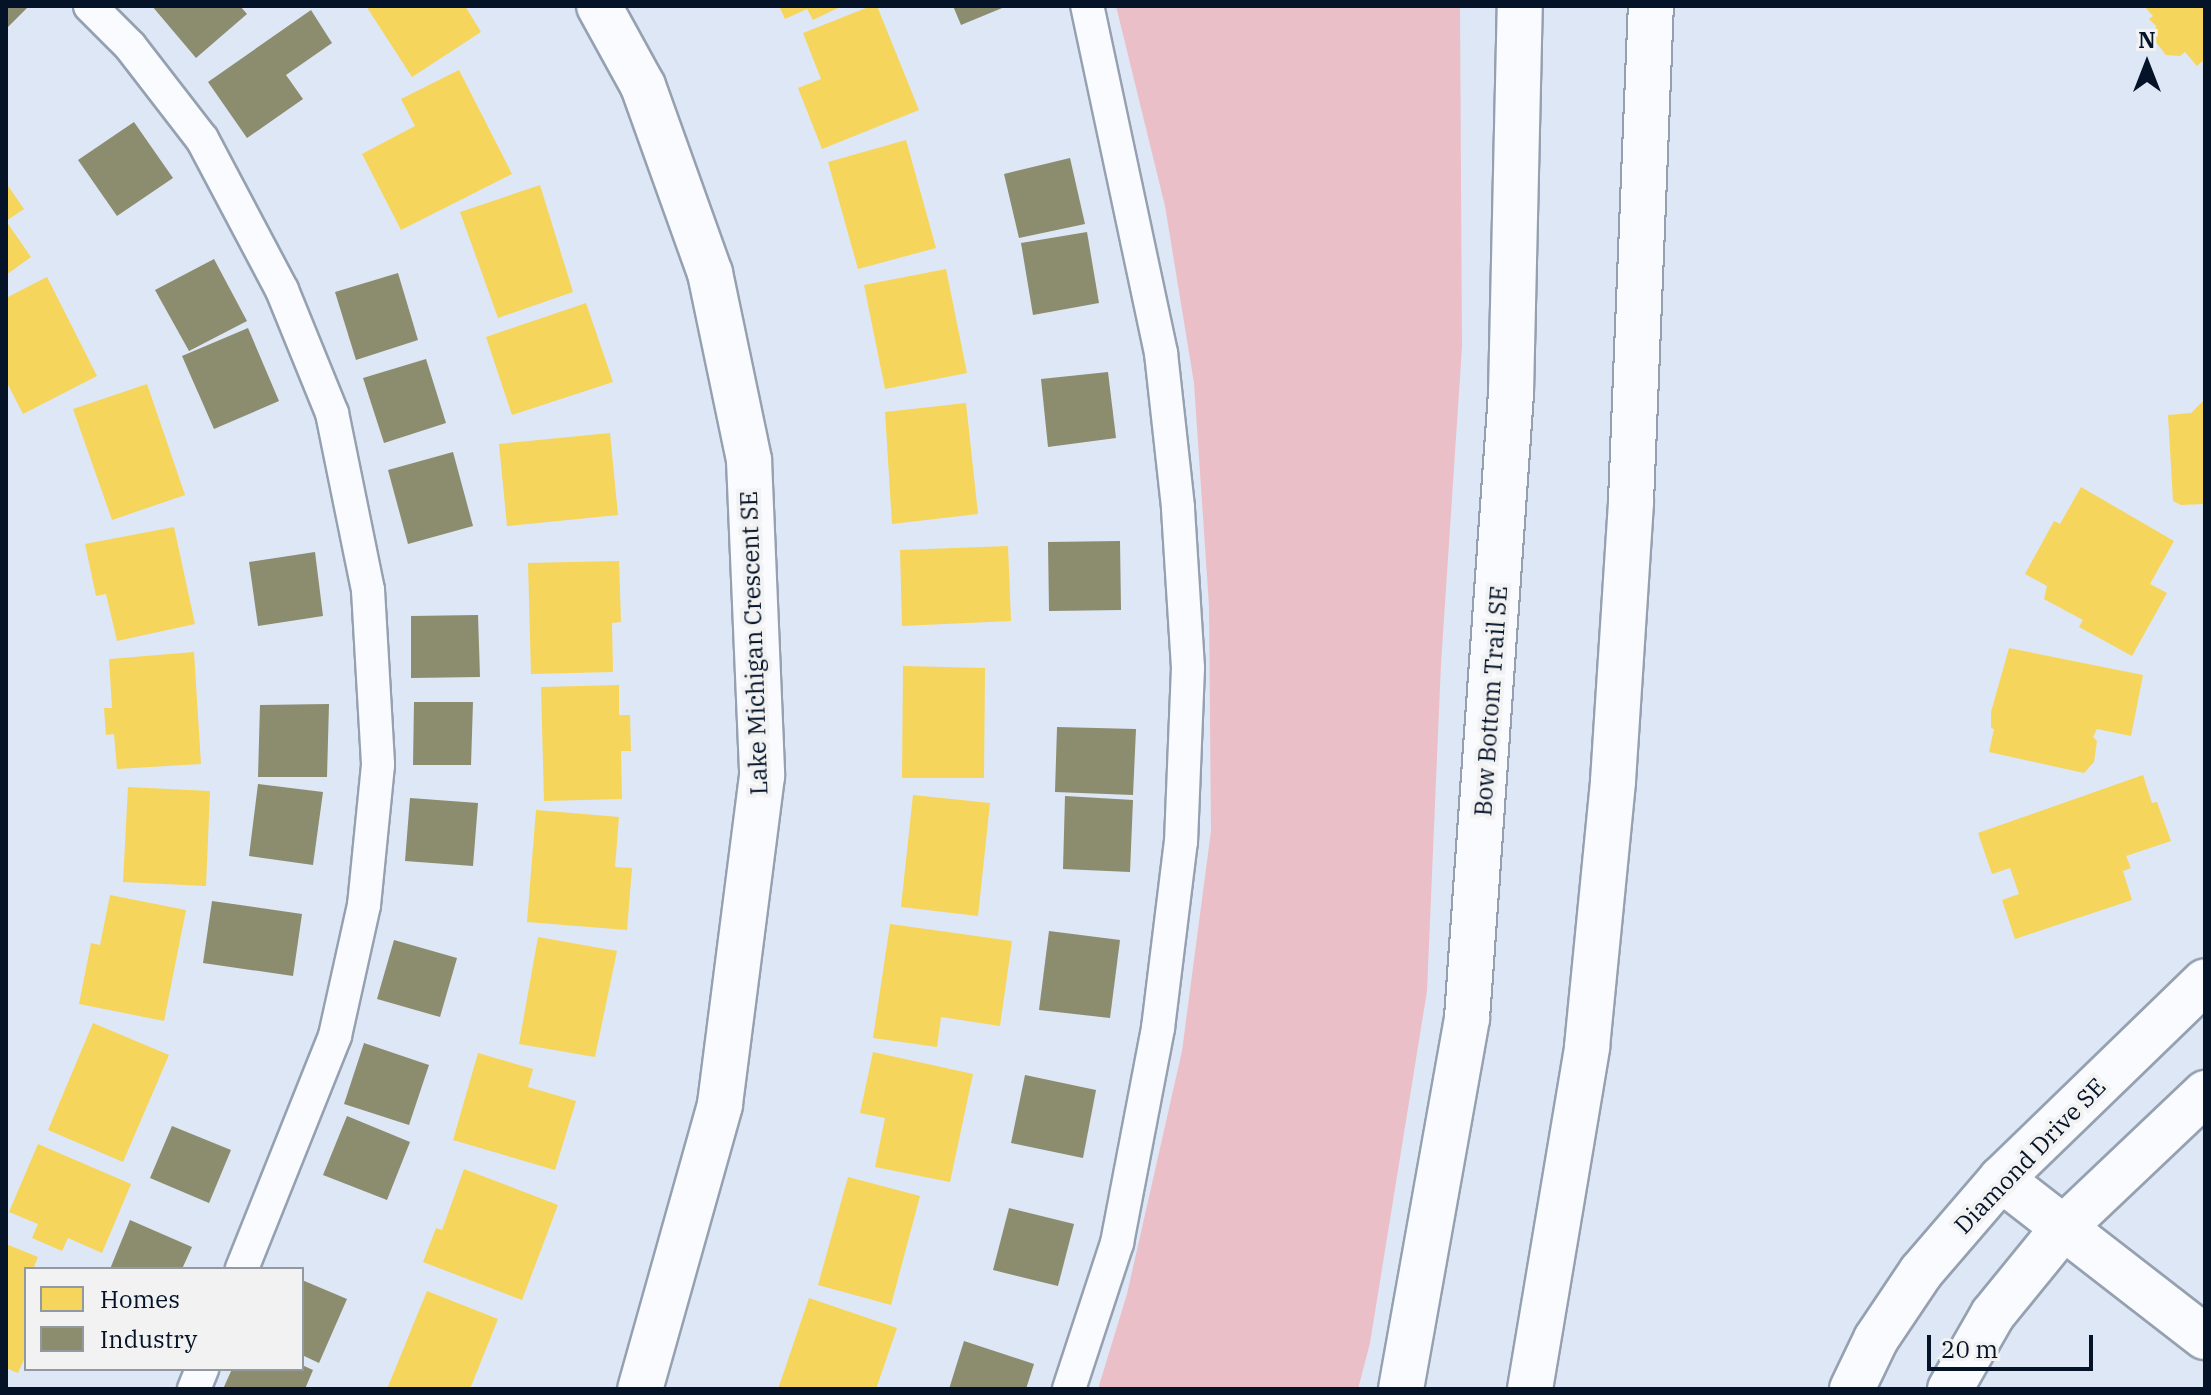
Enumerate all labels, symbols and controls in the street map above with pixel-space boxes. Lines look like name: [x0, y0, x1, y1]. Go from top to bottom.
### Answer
north arrow: [2107, 24, 2187, 104]
text: N: [2138, 25, 2156, 54]
street label: Lake Michigan Crescent SE: [734, 491, 774, 795]
street label: Bow Bottom Trail SE: [1469, 585, 1513, 817]
street label: Diamond Drive SE: [1948, 1072, 2112, 1240]
legend: [24, 1267, 304, 1371]
text: Homes: [100, 1283, 180, 1315]
scale bar: [1931, 1319, 2097, 1369]
text: Industry: [100, 1323, 197, 1355]
text: 20 m: [1941, 1333, 1998, 1365]

